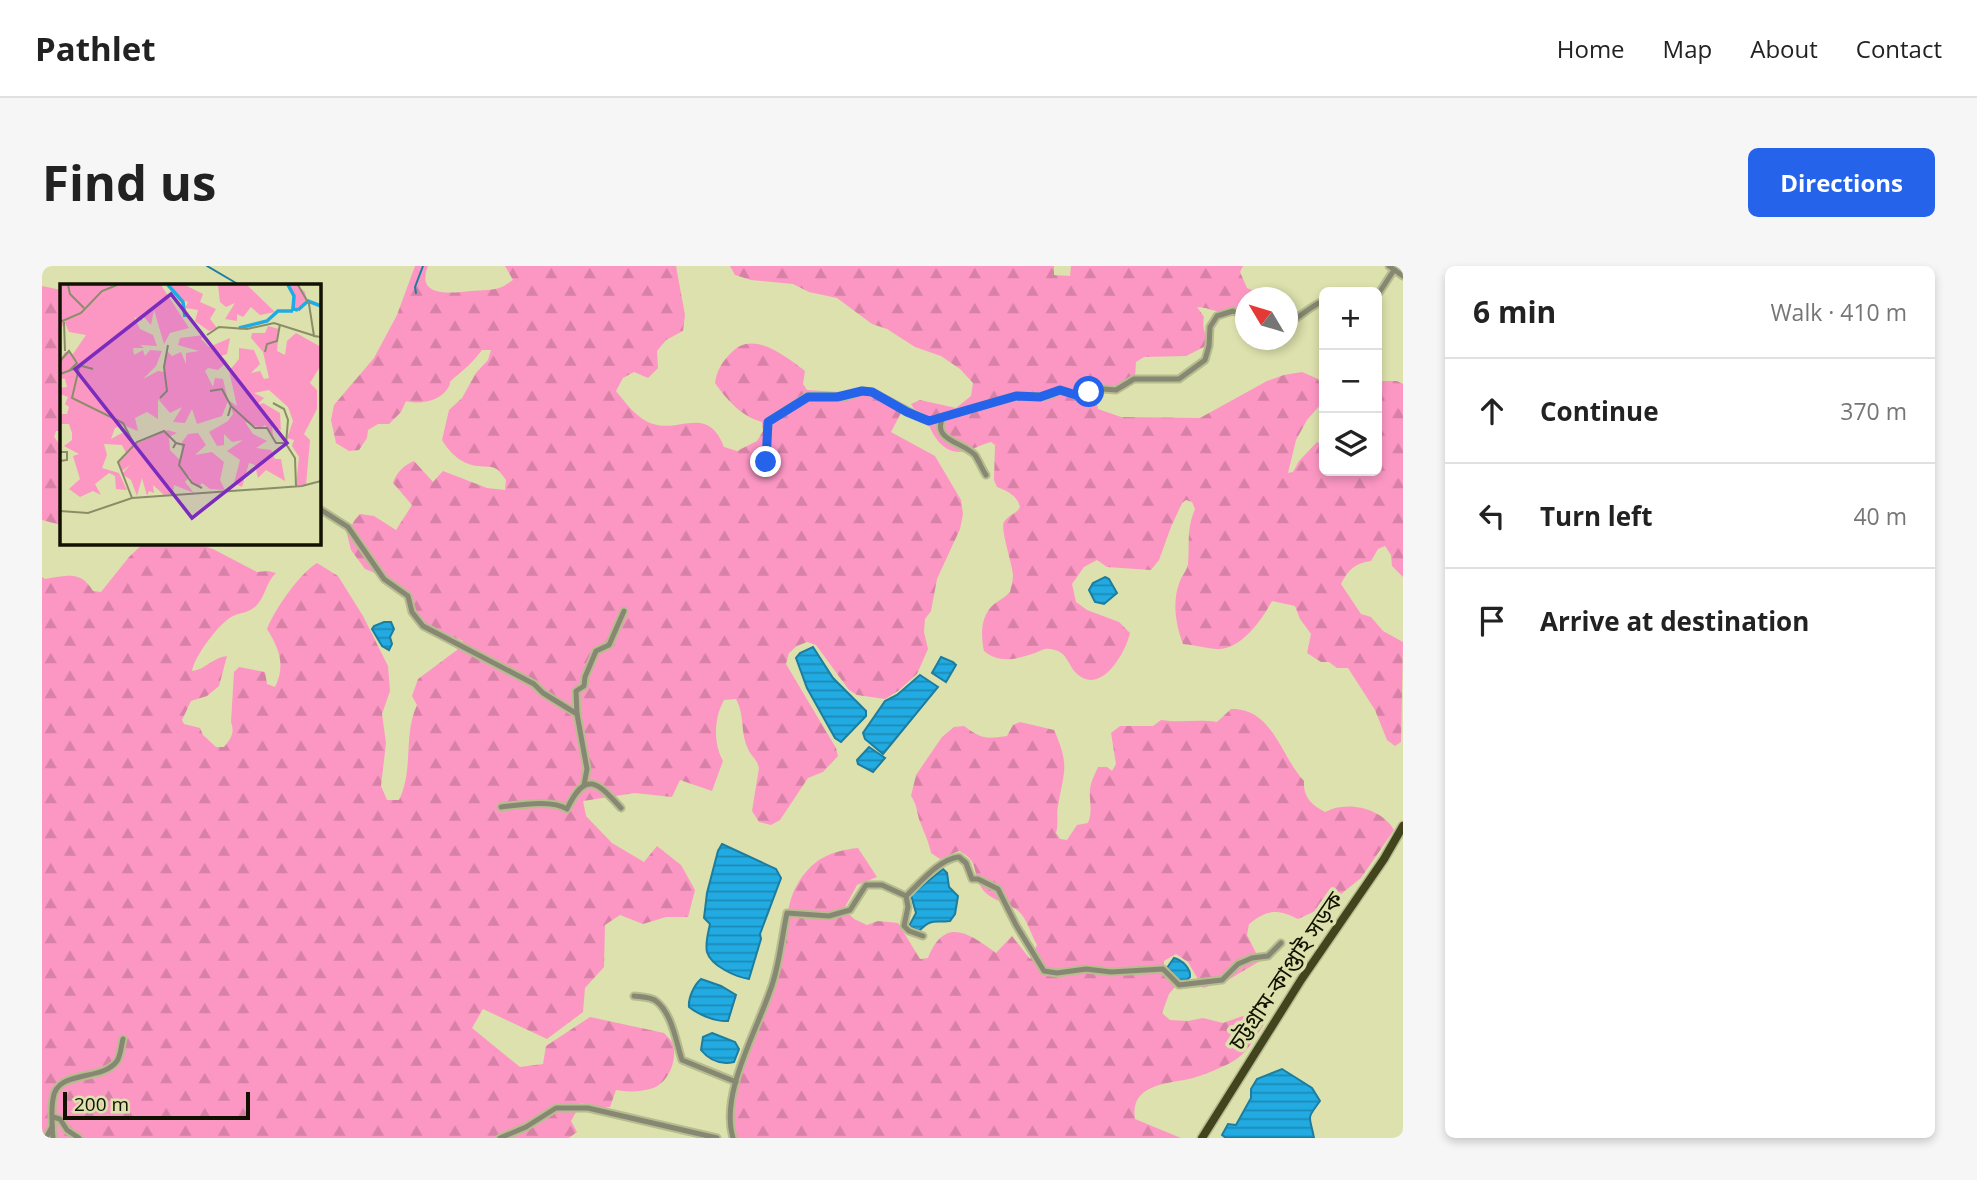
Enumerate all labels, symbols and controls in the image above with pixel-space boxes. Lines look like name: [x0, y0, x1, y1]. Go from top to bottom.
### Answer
text: Pathlet: [35, 26, 156, 71]
text: Home: [1557, 32, 1625, 65]
text: Map: [1663, 32, 1712, 65]
text: About: [1750, 32, 1818, 65]
text: Contact: [1856, 32, 1942, 65]
button: Directions: [1748, 148, 1935, 217]
text: Find us: [42, 149, 216, 215]
inset map: [60, 284, 320, 544]
north arrow: [1235, 287, 1298, 350]
map controls: [1319, 287, 1382, 476]
button: +: [1319, 287, 1382, 350]
text: 6 min: [1473, 291, 1556, 332]
text: Walk · 410 m: [1770, 296, 1907, 328]
button: −: [1319, 350, 1382, 413]
route start: [1073, 376, 1104, 407]
icon: ahead: [1473, 392, 1511, 430]
text: Continue: [1540, 393, 1659, 429]
text: 370 m: [1840, 395, 1907, 427]
button: layers: [1319, 413, 1382, 476]
route end: [750, 446, 781, 477]
icon: left: [1473, 497, 1511, 535]
text: Turn left: [1540, 498, 1652, 534]
text: 40 m: [1853, 500, 1907, 532]
icon: arrive: [1473, 602, 1511, 640]
text: Arrive at destination: [1540, 603, 1809, 639]
street label: চট্টগ্রাম-কাপ্তাই সড়ক: [1220, 885, 1350, 1057]
scale bar: [63, 1089, 250, 1121]
text: 200 m: [74, 1091, 129, 1117]

